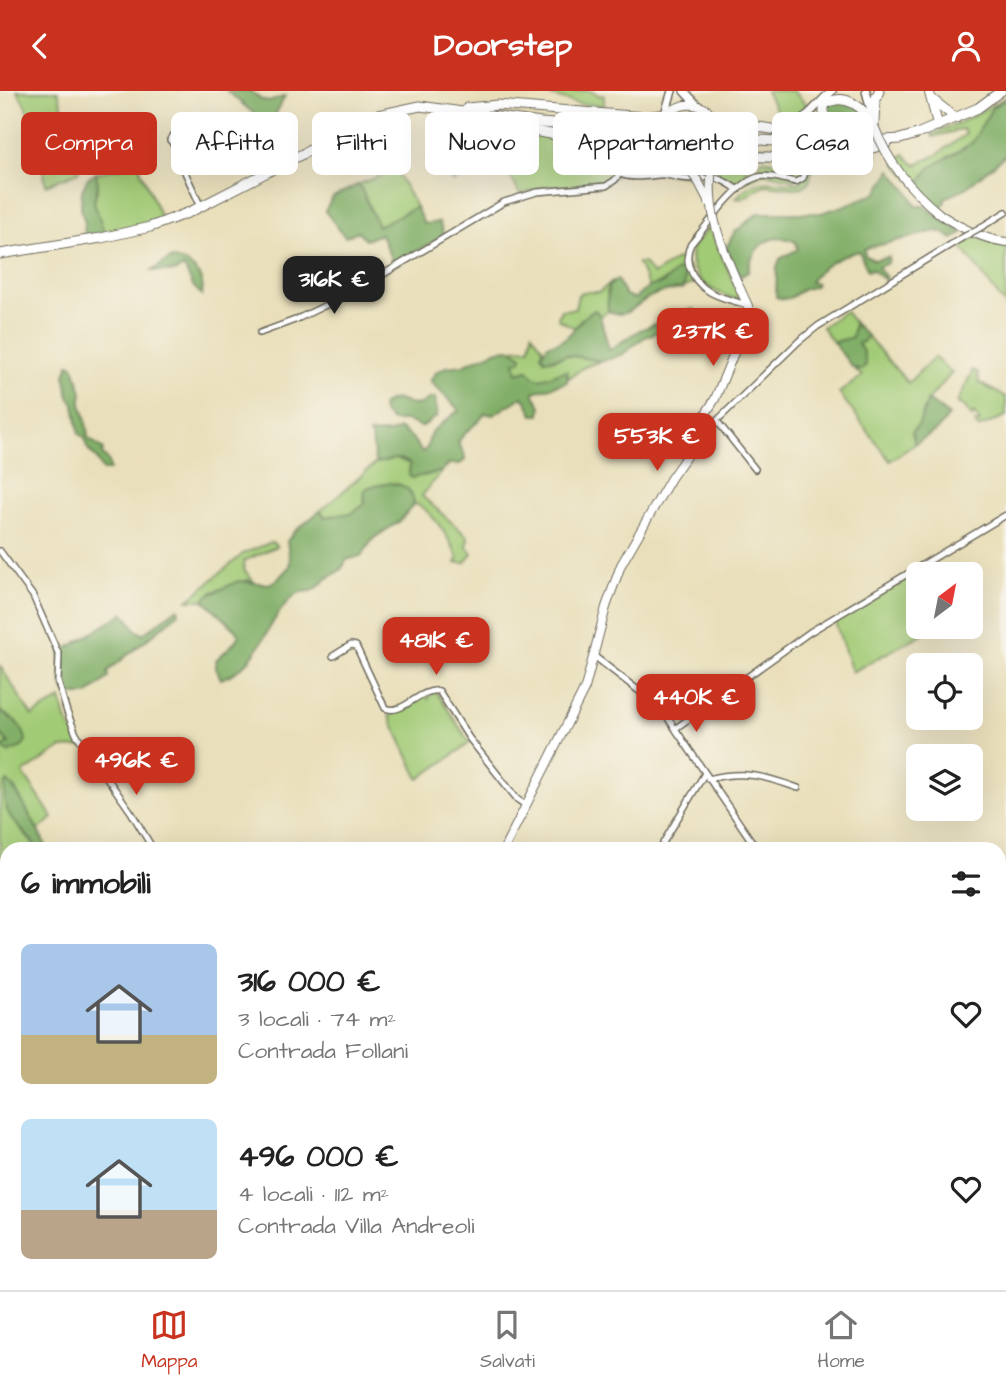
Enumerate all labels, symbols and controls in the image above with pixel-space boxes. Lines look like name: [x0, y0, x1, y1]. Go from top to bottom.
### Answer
text: Doorstep: [434, 23, 572, 68]
icon: back: [21, 27, 59, 65]
icon: person: [947, 27, 985, 65]
chip: Compra: [21, 112, 157, 175]
chip: Affitta: [171, 112, 298, 175]
chip: Filtri: [312, 112, 411, 175]
chip: Nuovo: [425, 112, 539, 175]
chip: Appartamento: [553, 112, 758, 175]
chip: Casa: [772, 112, 873, 175]
pin: 316K €: [277, 257, 391, 316]
text: 316K €: [299, 263, 369, 295]
pin: 237K €: [656, 309, 770, 368]
text: 237K €: [673, 315, 753, 347]
pin: 553K €: [600, 413, 714, 473]
text: 553K €: [614, 420, 700, 452]
north arrow: [906, 562, 984, 639]
map controls: [906, 562, 983, 821]
pin: 481K €: [379, 617, 493, 677]
text: 481K €: [399, 624, 473, 656]
button: locate: [906, 653, 983, 730]
pin: 440K €: [639, 675, 753, 734]
text: 440K €: [652, 681, 740, 713]
pin: 496K €: [79, 737, 193, 797]
text: 496K €: [94, 744, 178, 776]
button: layers: [906, 744, 983, 821]
text: 6 immobili: [21, 863, 151, 905]
icon: filters: [947, 865, 985, 903]
text: 316 000 €: [238, 961, 381, 1003]
icon: home: [77, 972, 161, 1056]
icon: heart: [947, 995, 985, 1033]
text: 3 locali · 74 m²: [238, 1003, 396, 1035]
text: Contrada Follani: [238, 1035, 408, 1067]
text: 496 000 €: [238, 1136, 399, 1178]
icon: home: [77, 1147, 161, 1231]
icon: heart: [947, 1170, 985, 1208]
text: 4 locali · 112 m²: [238, 1178, 389, 1210]
text: Contrada Villa Andreoli: [238, 1210, 474, 1242]
tab: Mappa: [141, 1306, 197, 1375]
tab: Salvati: [480, 1306, 535, 1375]
tab: Home: [817, 1306, 865, 1375]

